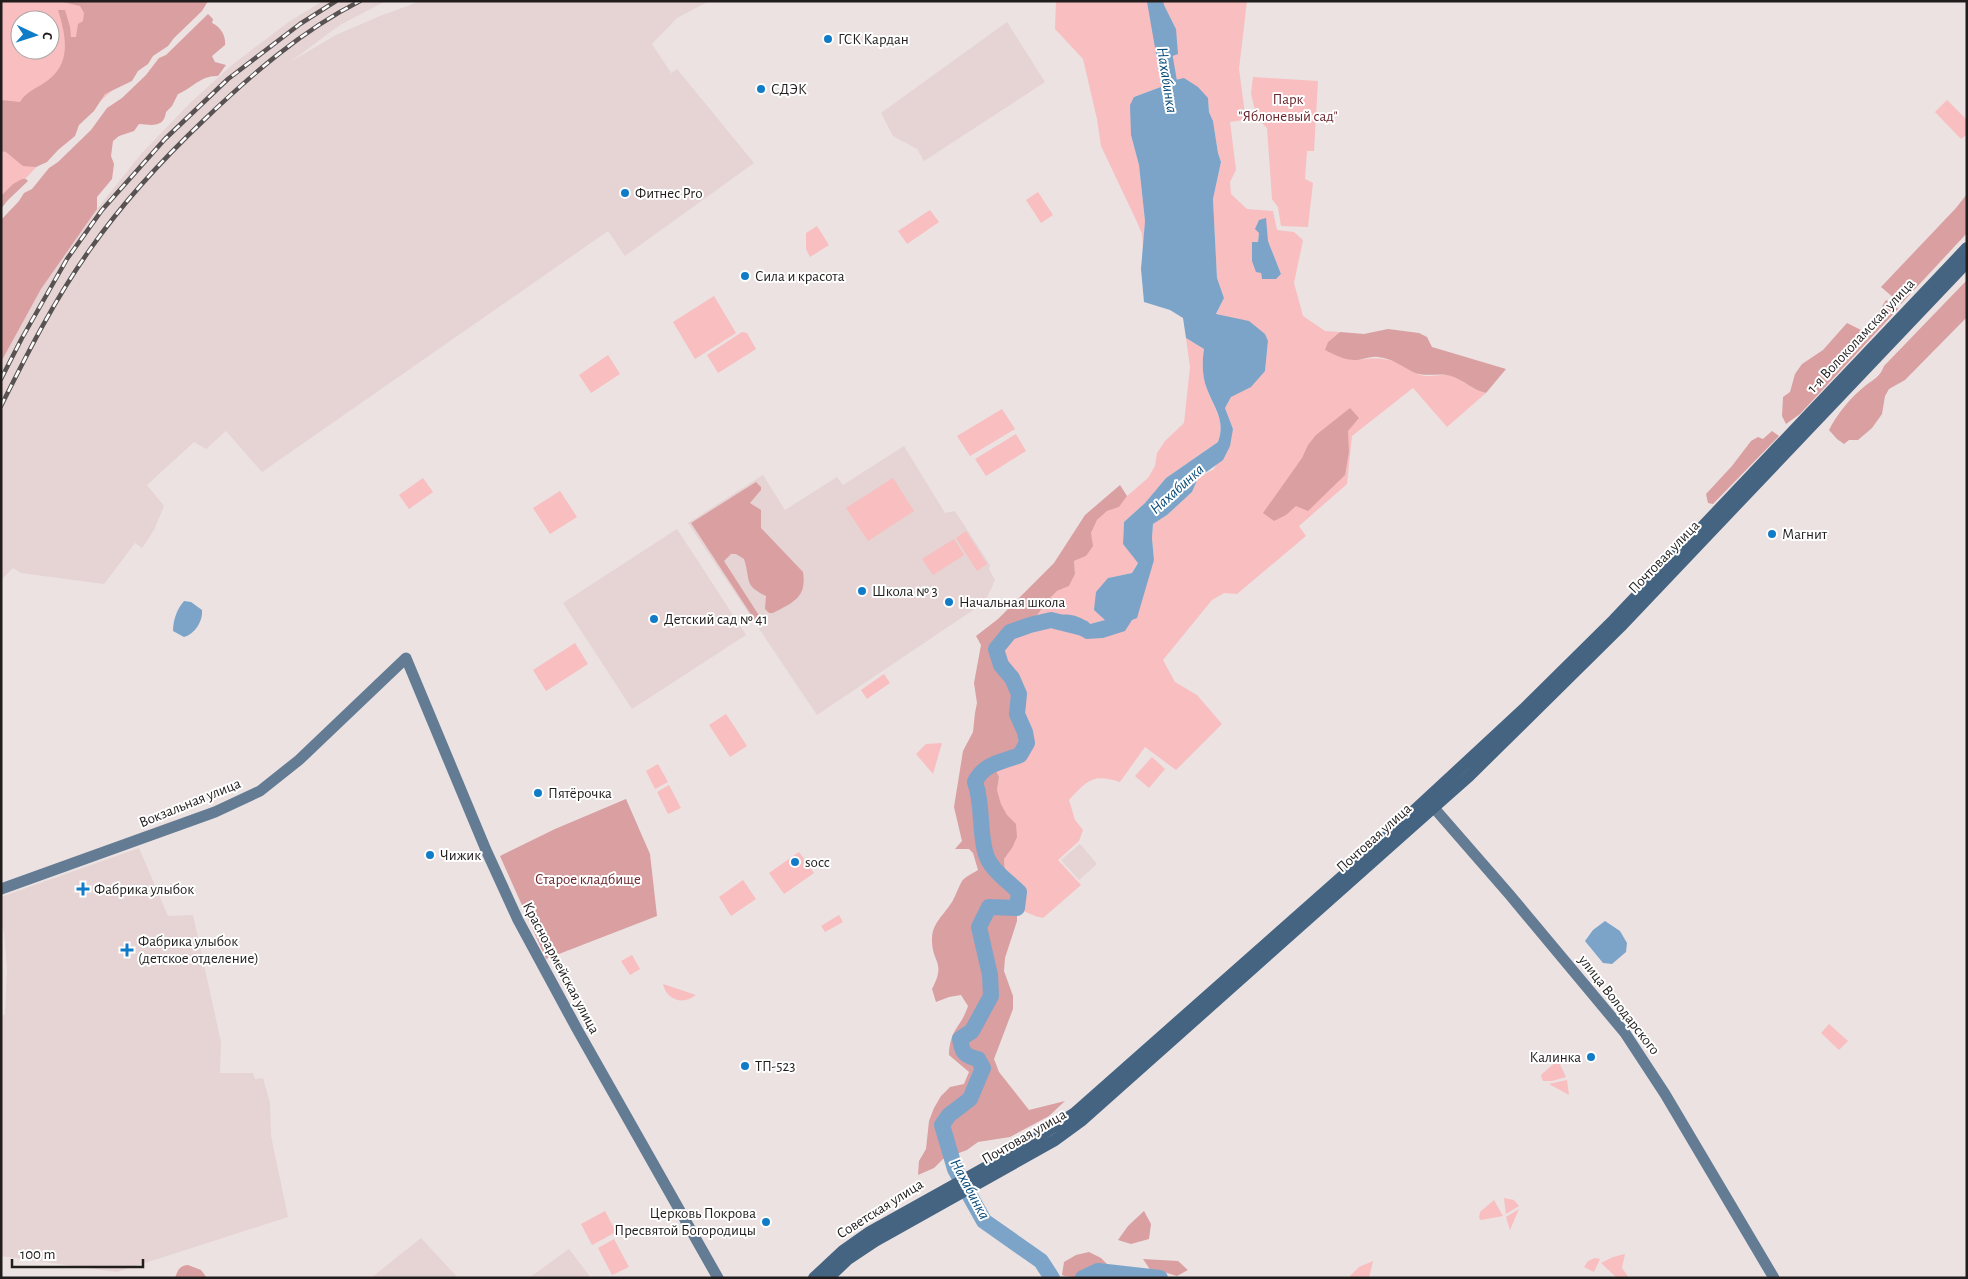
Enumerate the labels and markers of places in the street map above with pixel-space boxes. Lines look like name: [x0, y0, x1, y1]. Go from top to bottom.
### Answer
place label: ГСК Кардан: [838, 32, 909, 47]
marker: ГСК Кардан: [822, 33, 834, 45]
place label: СДЭК: [771, 82, 807, 97]
marker: СДЭК: [755, 83, 767, 95]
place label: Фитнес Pro: [635, 186, 703, 201]
marker: Фитнес Pro: [619, 187, 631, 199]
place label: Сила и красота: [755, 269, 845, 284]
marker: Сила и красота: [739, 270, 751, 282]
place label: Магнит: [1782, 527, 1828, 542]
marker: Магнит: [1766, 528, 1778, 540]
place label: Школа № 3: [872, 584, 938, 599]
marker: Школа № 3: [856, 585, 868, 597]
place label: Начальная школа: [959, 595, 1066, 610]
marker: Начальная школа: [943, 596, 955, 608]
place label: Детский сад № 41: [664, 612, 768, 627]
marker: Детский сад № 41: [648, 613, 660, 625]
place label: Пятёрочка: [548, 786, 612, 801]
marker: Пятёрочка: [532, 787, 544, 799]
place label: Чижик: [440, 848, 481, 863]
marker: Чижик: [424, 849, 436, 861]
place label: socc: [805, 855, 830, 870]
marker: socc: [789, 856, 801, 868]
marker: Фабрика улыбок: [76, 882, 90, 896]
place label: Фабрика улыбок: [94, 882, 194, 897]
place label: Фабрика улыбок (детское отделение): [138, 934, 259, 966]
marker: Фабрика улыбок (детское отделение): [120, 943, 134, 957]
place label: Калинка: [1530, 1050, 1581, 1065]
marker: Калинка: [1585, 1051, 1597, 1063]
place label: ТП-523: [755, 1059, 795, 1074]
marker: ТП-523: [739, 1060, 751, 1072]
place label: Церковь Покрова Пресвятой Богородицы: [614, 1206, 756, 1238]
marker: Церковь Покрова Пресвятой Богородицы: [760, 1216, 772, 1228]

